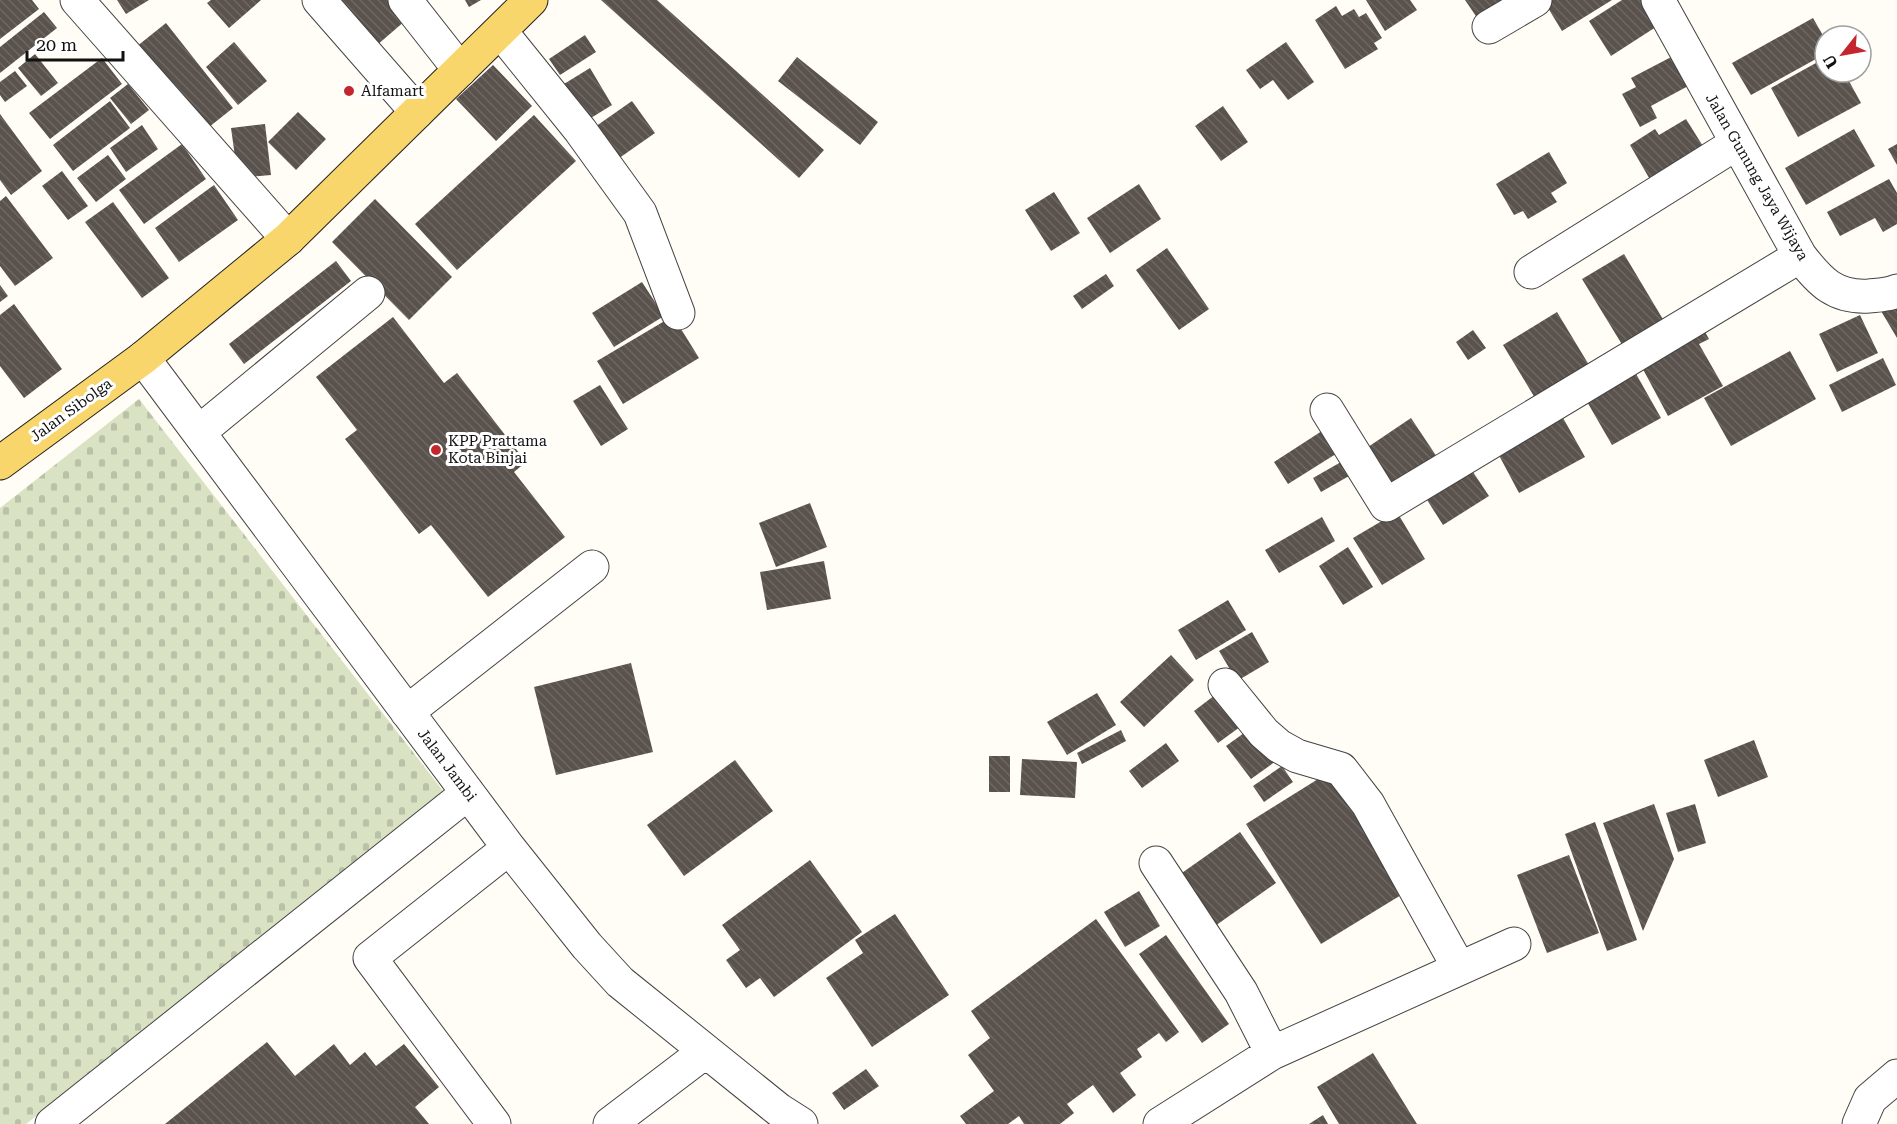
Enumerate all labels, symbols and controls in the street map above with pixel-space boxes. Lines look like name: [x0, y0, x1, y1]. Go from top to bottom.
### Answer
scale bar: [27, 24, 123, 62]
north arrow: [1813, 24, 1873, 84]
text: 20 m: [36, 34, 77, 55]
text: U: [1819, 51, 1842, 72]
place label: Alfamart: [361, 82, 424, 100]
marker: Alfamart: [342, 84, 356, 98]
street label: Jalan Gunung Jaya Wijaya: [1702, 90, 1812, 264]
street label: Jalan Sibolga: [27, 374, 115, 446]
place label: KPP Prattama Kota Binjai: [448, 432, 547, 467]
marker: KPP Prattama Kota Binjai: [429, 443, 443, 457]
street label: Jalan Jambi: [414, 725, 480, 805]

